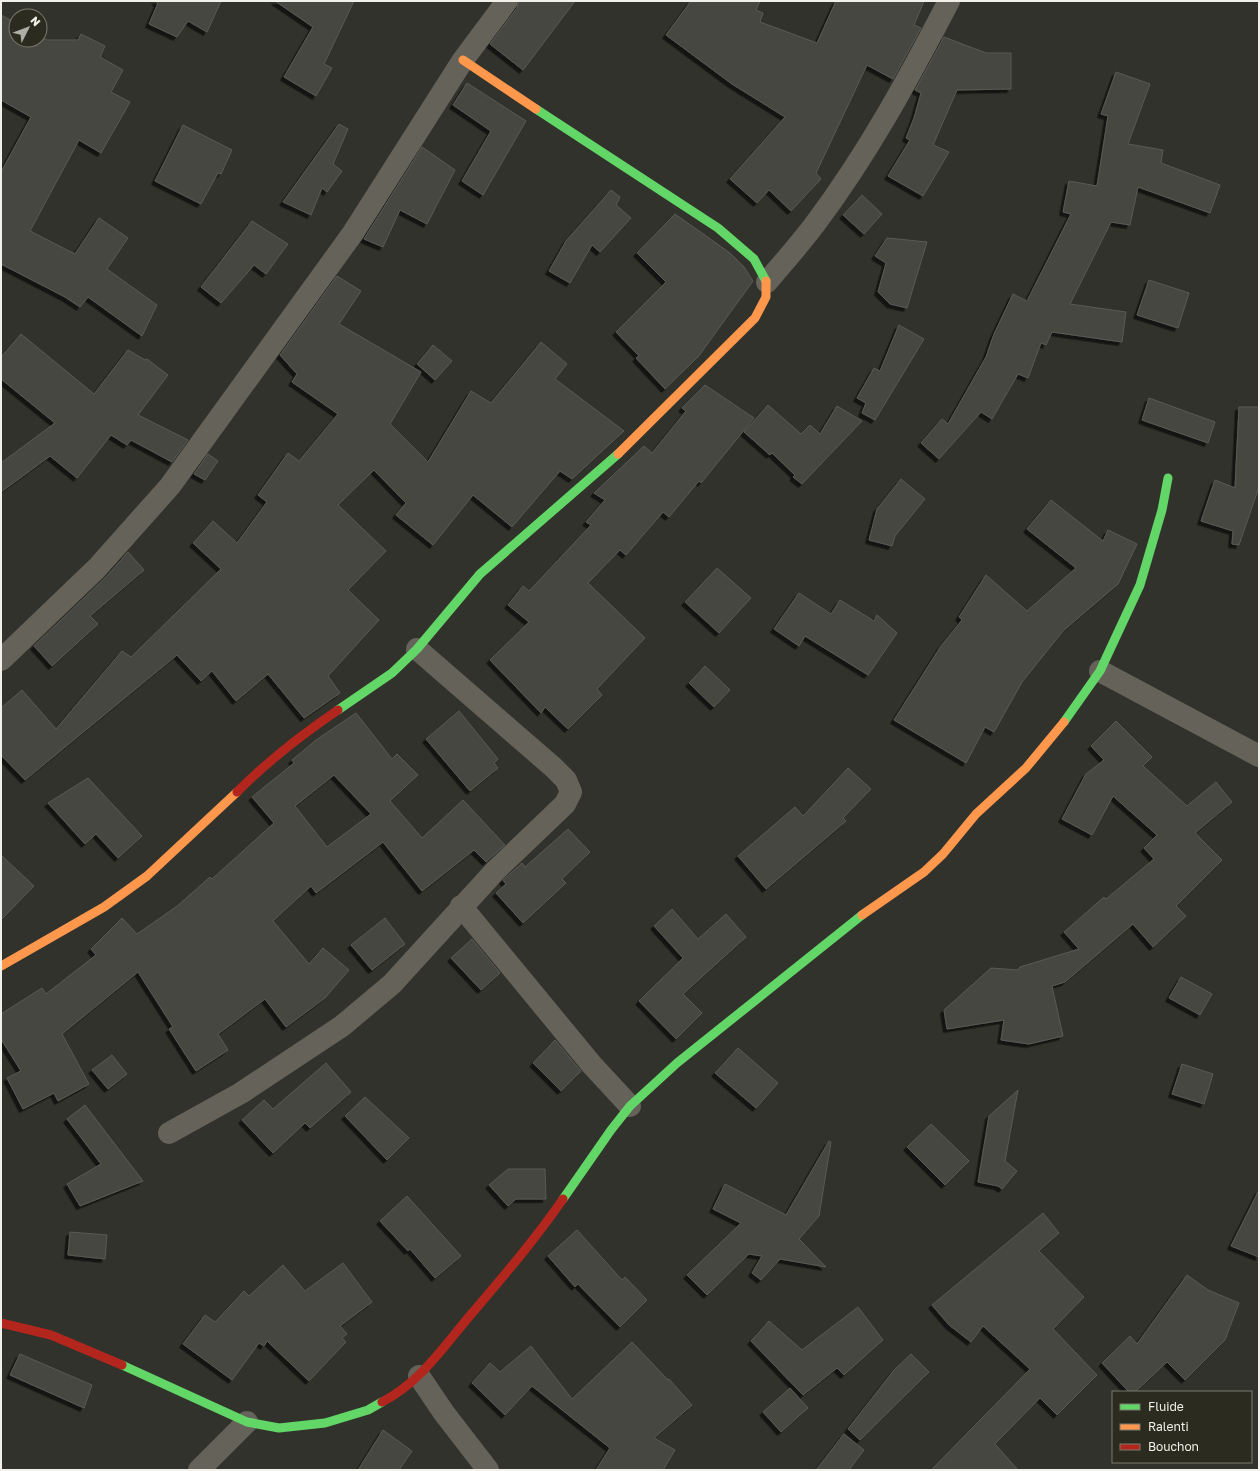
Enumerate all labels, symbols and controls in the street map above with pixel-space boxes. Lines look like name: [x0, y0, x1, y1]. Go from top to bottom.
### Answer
north arrow: [8, 8, 48, 48]
text: N: [28, 14, 43, 28]
legend: [1112, 1391, 1252, 1463]
text: Fluide: [1148, 1399, 1184, 1414]
text: Ralenti: [1148, 1419, 1189, 1434]
text: Bouchon: [1148, 1439, 1199, 1454]

